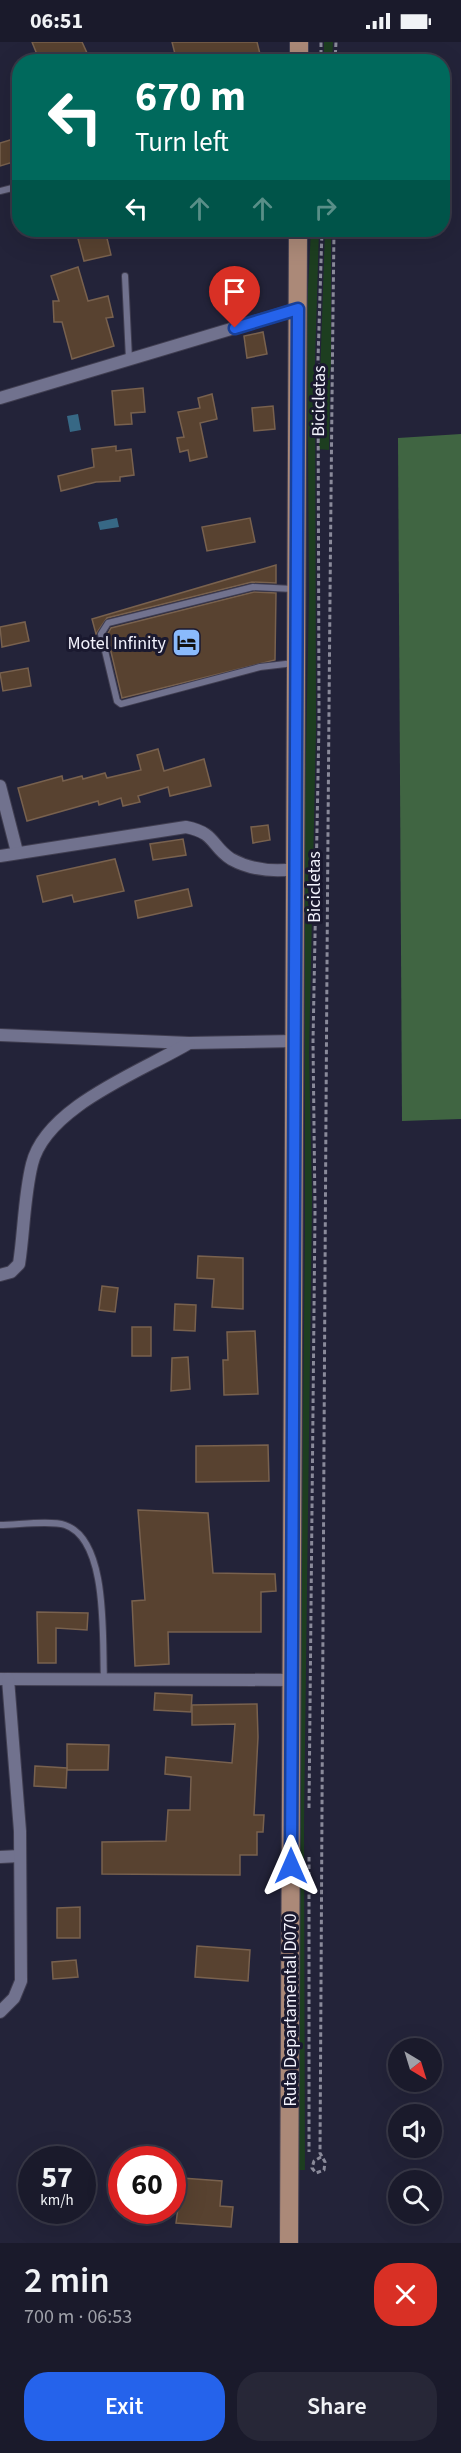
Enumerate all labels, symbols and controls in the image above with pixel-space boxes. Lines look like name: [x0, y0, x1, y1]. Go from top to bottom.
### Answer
text: 06:51: [30, 5, 83, 37]
text: 670 m: [135, 67, 246, 127]
icon: left: [36, 78, 114, 156]
text: Turn left: [135, 123, 229, 162]
icon: left: [120, 192, 153, 225]
icon: ahead: [183, 192, 216, 225]
icon: ahead: [246, 192, 279, 225]
icon: right: [309, 192, 342, 225]
pin: [209, 266, 260, 328]
icon: arrive: [218, 275, 251, 308]
street label: Bicicletas: [306, 365, 332, 437]
hotel icon: Motel Infinity: [171, 627, 203, 659]
place label: Motel Infinity: [67, 631, 167, 656]
street label: Bicicletas: [302, 851, 327, 923]
position arrow: [259, 1834, 323, 1898]
street label: Ruta Departamental D070: [278, 1914, 303, 2106]
north arrow: [388, 2038, 442, 2092]
map controls: [388, 2038, 442, 2224]
button: sound: [388, 2104, 442, 2158]
speed limit sign: 60: [108, 2146, 186, 2224]
text: 57: [41, 2156, 73, 2199]
button: search: [388, 2170, 442, 2224]
text: km/h: [40, 2190, 74, 2211]
text: 2 min: [24, 2255, 110, 2306]
button: close: [374, 2263, 437, 2326]
text: 700 m · 06:53: [24, 2303, 132, 2331]
button: Exit: [24, 2372, 225, 2441]
button: Share: [237, 2372, 437, 2441]

